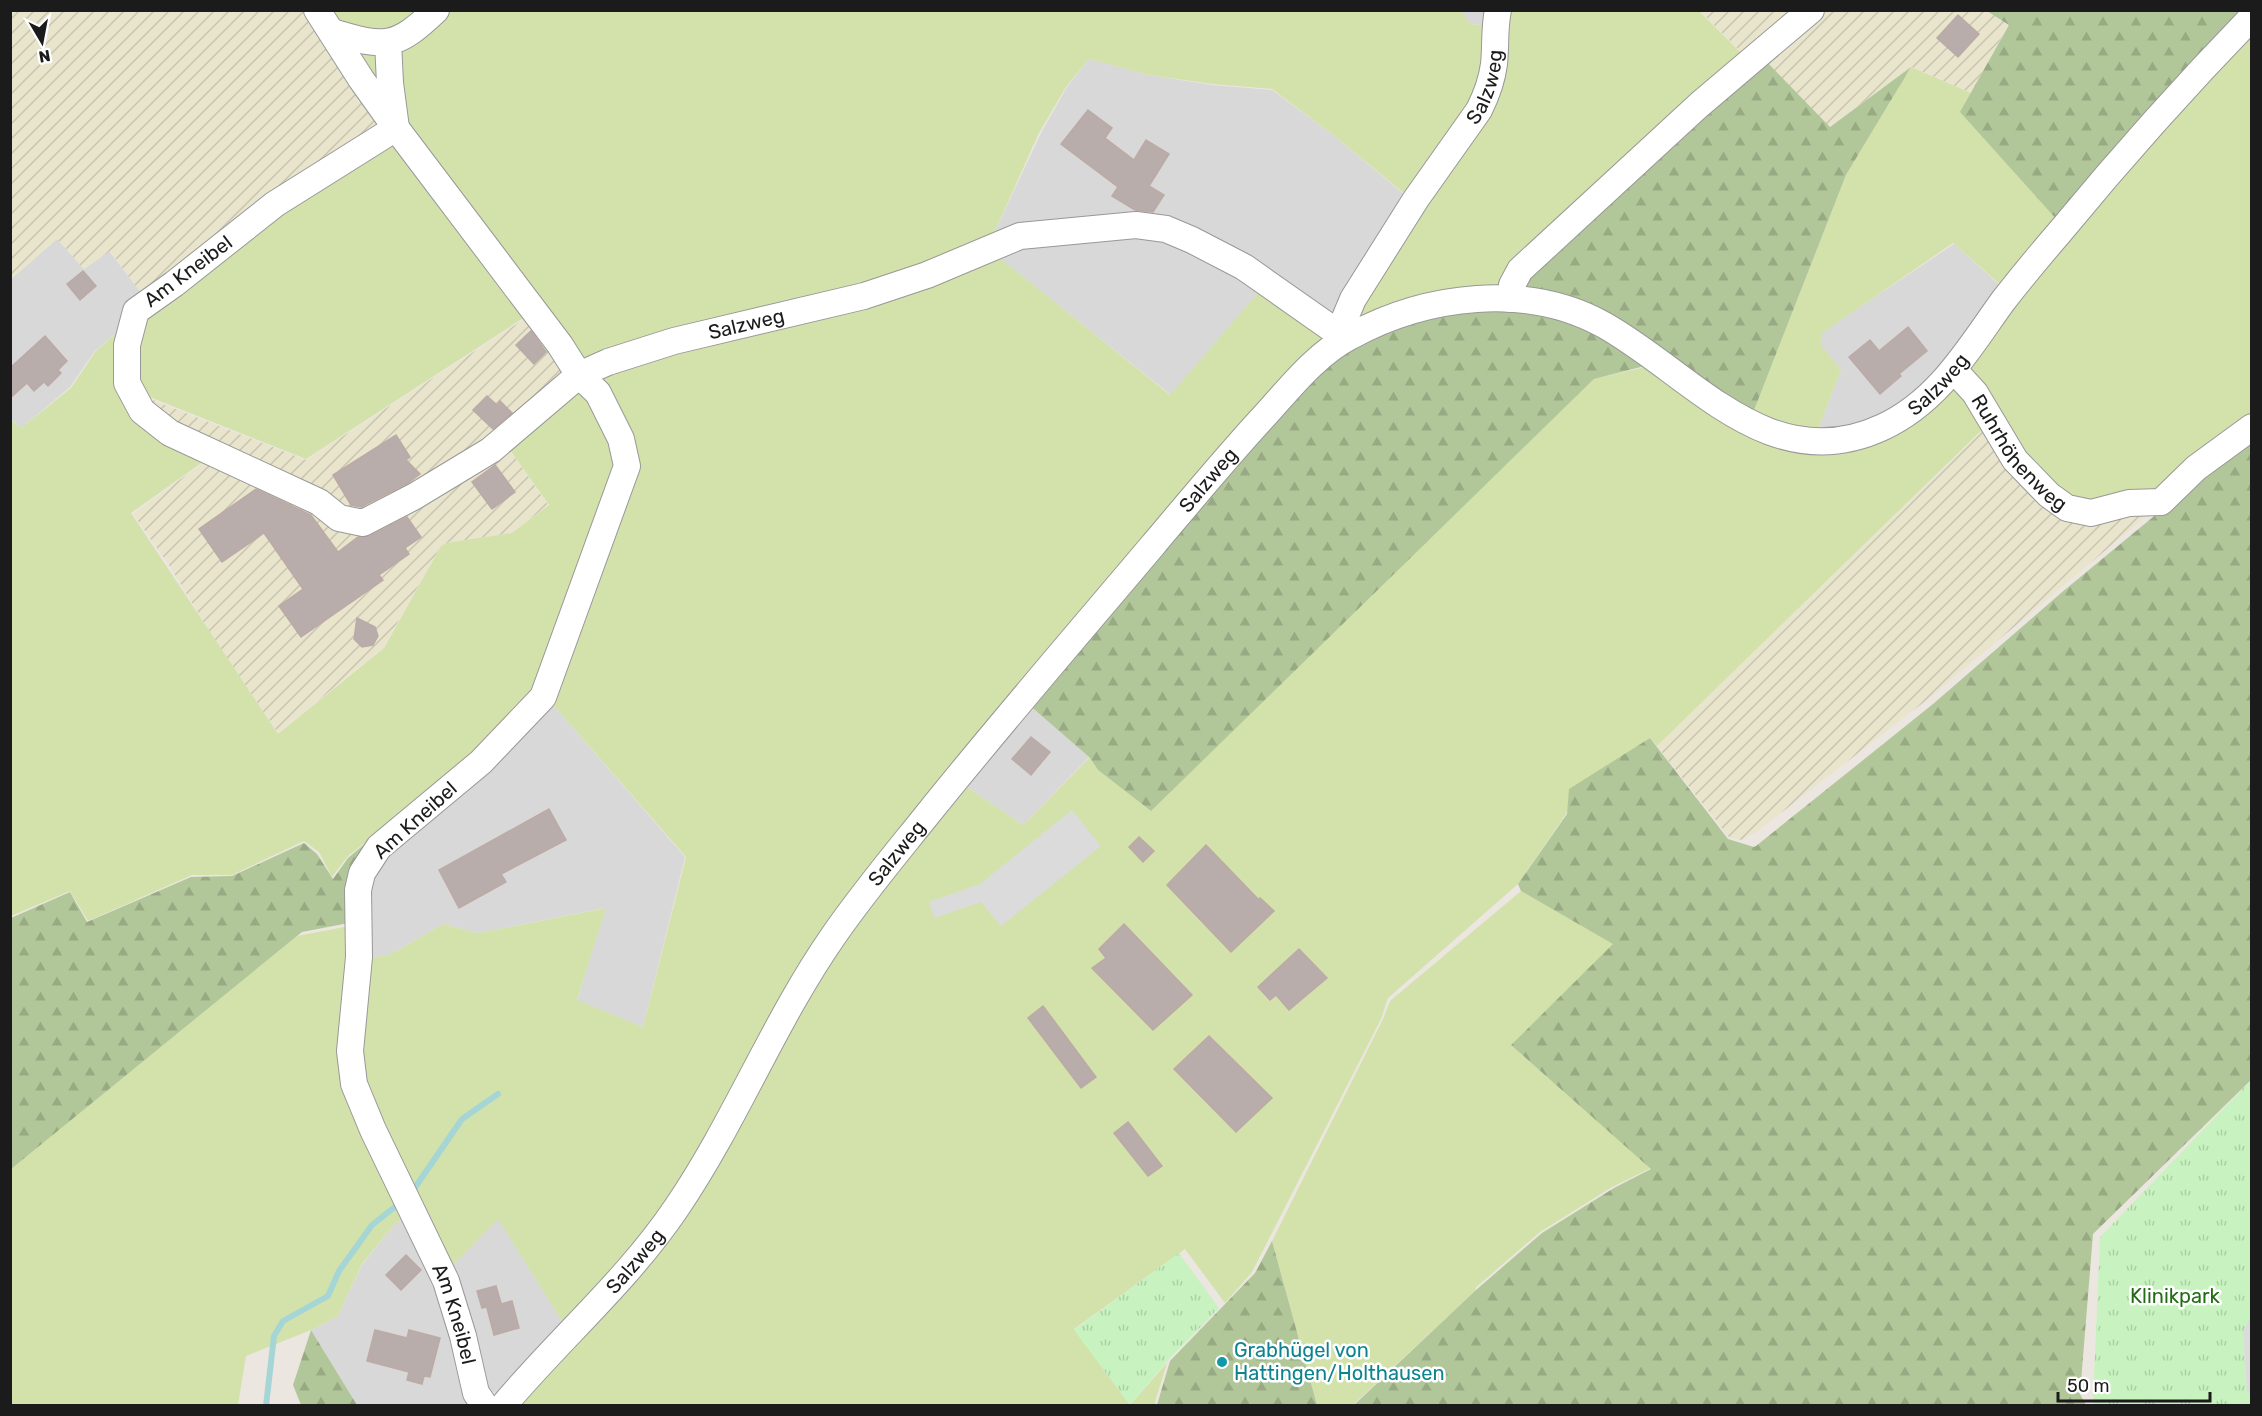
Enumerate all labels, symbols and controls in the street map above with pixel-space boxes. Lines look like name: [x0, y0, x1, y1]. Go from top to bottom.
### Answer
north arrow: [12, 12, 72, 72]
text: N: [37, 46, 52, 67]
street label: Salzweg: [1461, 49, 1507, 129]
street label: Am Kneibel: [139, 230, 237, 312]
street label: Salzweg: [706, 303, 787, 344]
street label: Salzweg: [1903, 348, 1974, 421]
street label: Ruhrhöhenweg: [1966, 390, 2072, 516]
street label: Salzweg: [1174, 443, 1242, 517]
street label: Am Kneibel: [368, 776, 462, 864]
street label: Salzweg: [863, 815, 930, 891]
street label: Salzweg: [601, 1224, 669, 1299]
street label: Am Kneibel: [427, 1260, 481, 1367]
park label: Klinikpark: [2130, 1284, 2221, 1308]
place label: Grabhügel von Hattingen/Holthausen: [1234, 1338, 1445, 1385]
marker: Grabhügel von Hattingen/Holthausen: [1215, 1355, 1229, 1369]
scale bar: [2058, 1365, 2210, 1403]
text: 50 m: [2067, 1375, 2110, 1397]

